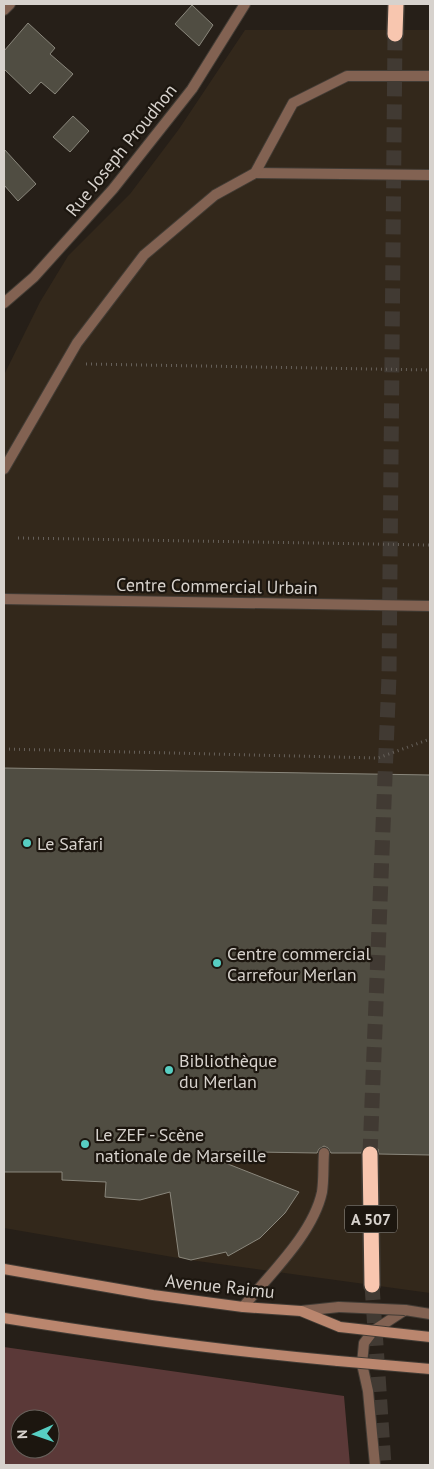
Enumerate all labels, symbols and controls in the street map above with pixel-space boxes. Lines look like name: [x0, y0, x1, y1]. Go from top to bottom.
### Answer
street label: Rue Joseph Proudhon: [60, 79, 182, 221]
street label: Centre Commercial Urbain: [116, 573, 318, 599]
place label: Le Safari: [37, 832, 103, 855]
marker: Le Safari: [21, 837, 33, 849]
place label: Centre commercial Carrefour Merlan: [227, 942, 372, 986]
marker: Centre commercial Carrefour Merlan: [211, 957, 223, 969]
place label: Bibliothèque du Merlan: [179, 1049, 277, 1093]
marker: Bibliothèque du Merlan: [163, 1064, 175, 1076]
place label: Le ZEF - Scène nationale de Marseille: [95, 1123, 266, 1167]
marker: Le ZEF - Scène nationale de Marseille: [79, 1138, 91, 1150]
road number: A 507: [345, 1206, 397, 1232]
street label: Avenue Raimu: [164, 1269, 276, 1303]
north arrow: [10, 1409, 60, 1459]
text: N: [13, 1430, 31, 1439]

